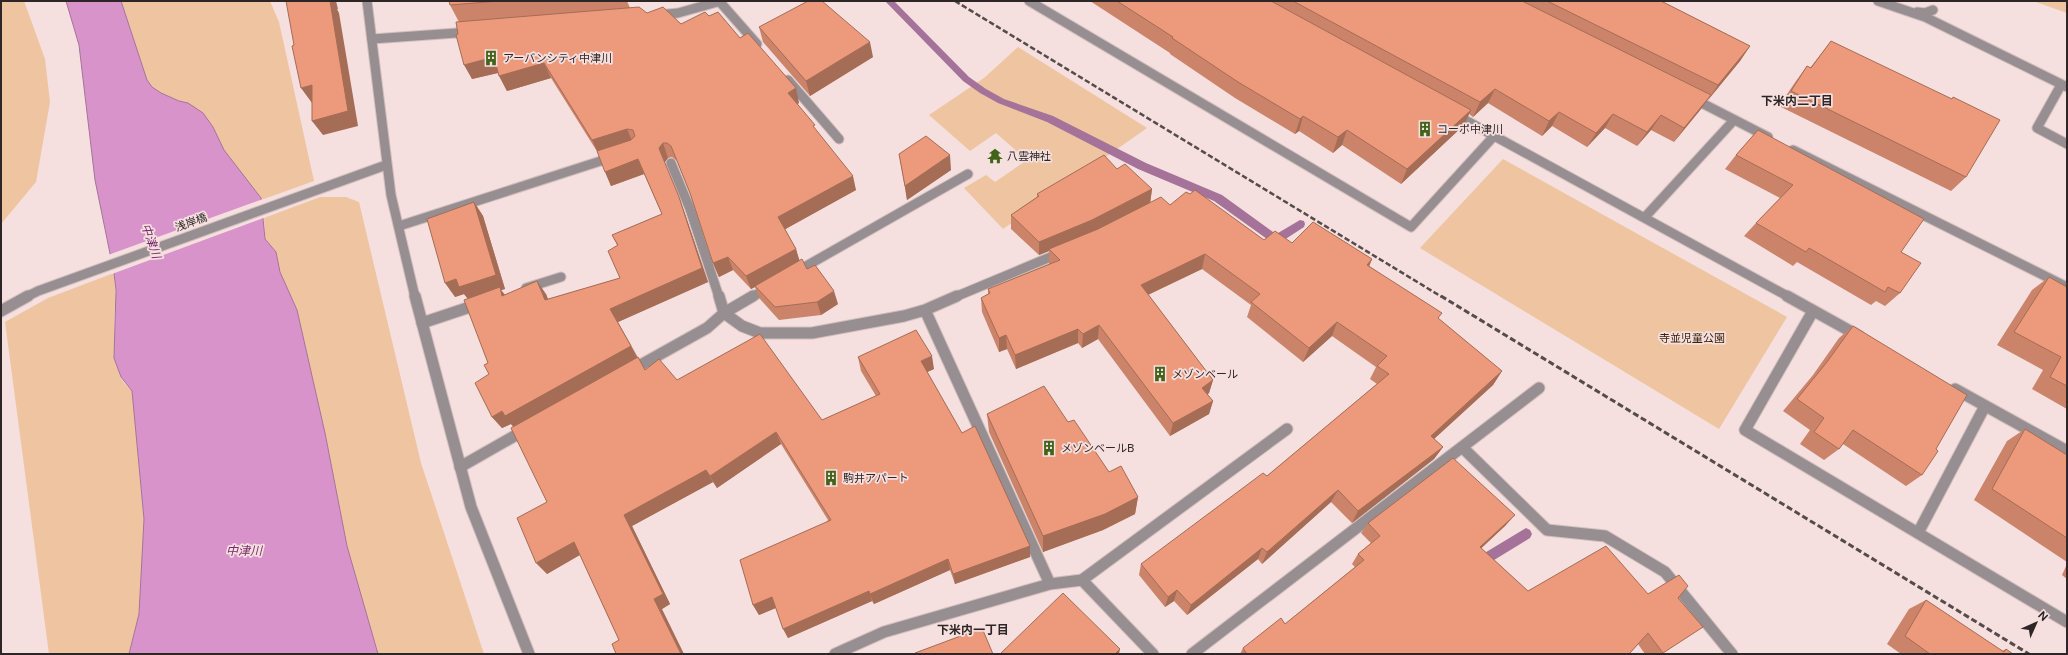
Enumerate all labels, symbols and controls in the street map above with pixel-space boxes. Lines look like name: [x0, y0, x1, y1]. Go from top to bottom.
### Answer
building icon: アーバンシティ中津川: [482, 49, 500, 67]
place label: アーバンシティ中津川: [503, 52, 612, 64]
district label: 下米内二丁目: [1761, 94, 1833, 108]
building icon: コーポ中津川: [1416, 120, 1434, 138]
place label: コーポ中津川: [1437, 123, 1503, 135]
temple icon: 八雲神社: [986, 147, 1004, 165]
place label: 八雲神社: [1007, 150, 1051, 162]
street label: 浅岸橋: [173, 211, 209, 233]
water label: 中津川: [139, 222, 164, 262]
park label: 寺並児童公園: [1659, 332, 1725, 344]
building icon: メゾンベール: [1151, 365, 1169, 383]
place label: メゾンベール: [1172, 368, 1238, 380]
building icon: メゾンベールB: [1040, 439, 1058, 457]
place label: メゾンベールB: [1061, 442, 1134, 454]
building icon: 駒井アパート: [822, 469, 840, 487]
place label: 駒井アパート: [843, 472, 909, 484]
water label: 中津川: [226, 544, 264, 558]
north arrow: [2016, 603, 2056, 643]
text: N: [2036, 609, 2050, 623]
district label: 下米内一丁目: [937, 623, 1009, 637]

